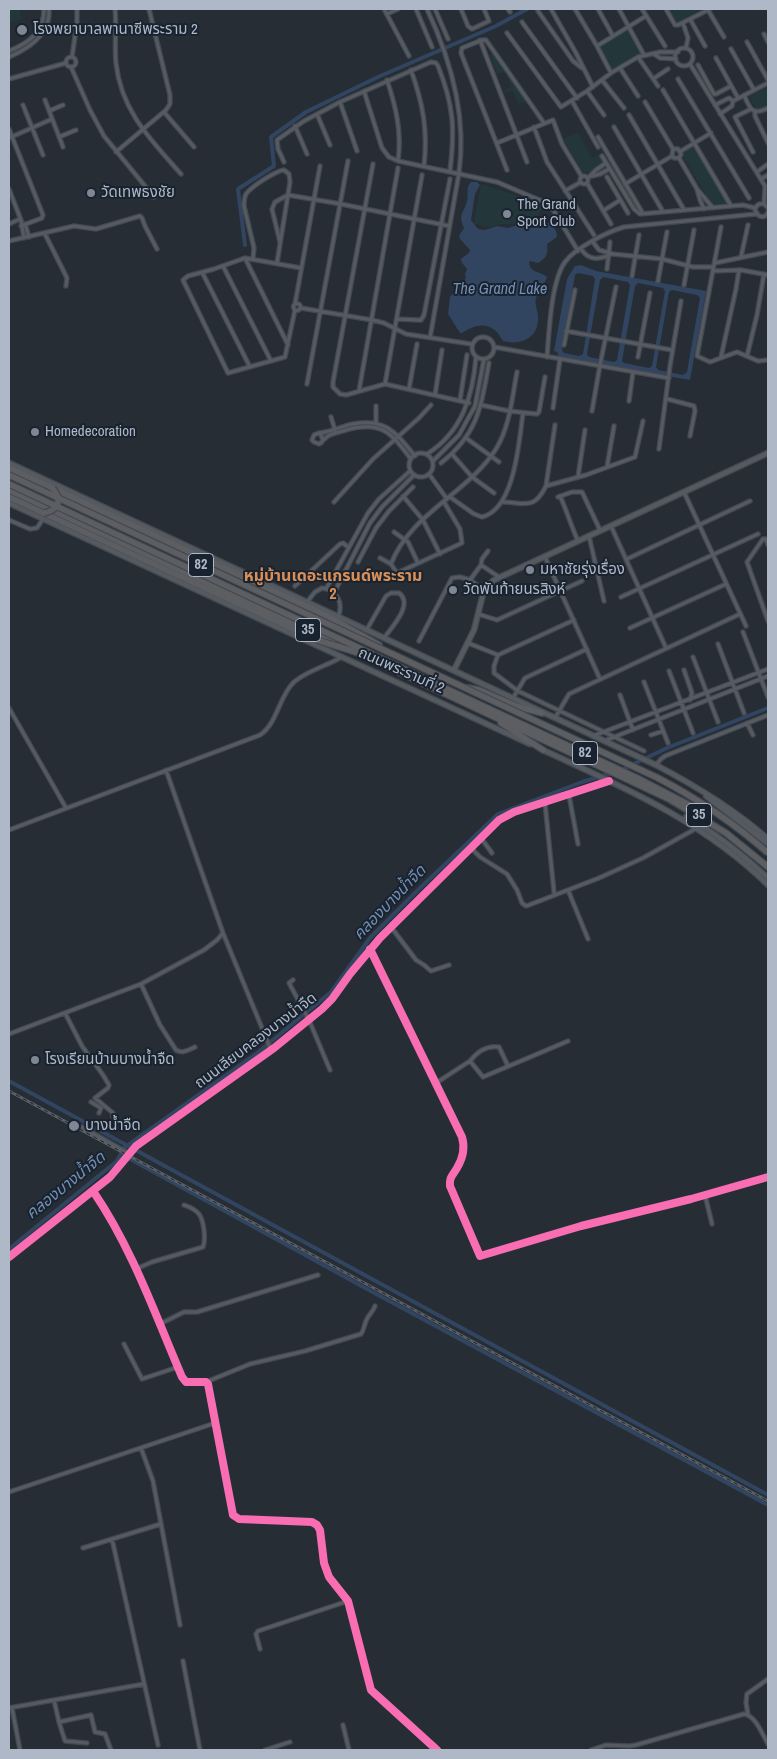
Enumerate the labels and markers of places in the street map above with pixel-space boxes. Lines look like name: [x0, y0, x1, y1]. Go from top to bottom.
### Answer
place label: โรงพยาบาลพานาซีพระราม 2: [33, 21, 198, 39]
marker: โรงพยาบาลพานาซีพระราม 2: [15, 23, 29, 37]
place label: วัดเทพธงชัย: [101, 184, 175, 202]
marker: วัดเทพธงชัย: [85, 187, 97, 199]
place label: The Grand Sport Club: [517, 196, 576, 231]
marker: The Grand Sport Club: [501, 208, 513, 220]
place label: Homedecoration: [45, 423, 136, 441]
marker: Homedecoration: [29, 426, 41, 438]
place label: มหาชัยรุ่งเรื่อง: [540, 561, 625, 579]
marker: มหาชัยรุ่งเรื่อง: [524, 564, 536, 576]
place label: วัดพันท้ายนรสิงห์: [463, 581, 565, 599]
marker: วัดพันท้ายนรสิงห์: [447, 584, 459, 596]
place label: โรงเรียนบ้านบางนํ้าจืด: [45, 1051, 175, 1069]
marker: โรงเรียนบ้านบางนํ้าจืด: [29, 1054, 41, 1066]
place label: บางน้ำจืด: [85, 1117, 141, 1135]
marker: บางน้ำจืด: [67, 1119, 81, 1133]

